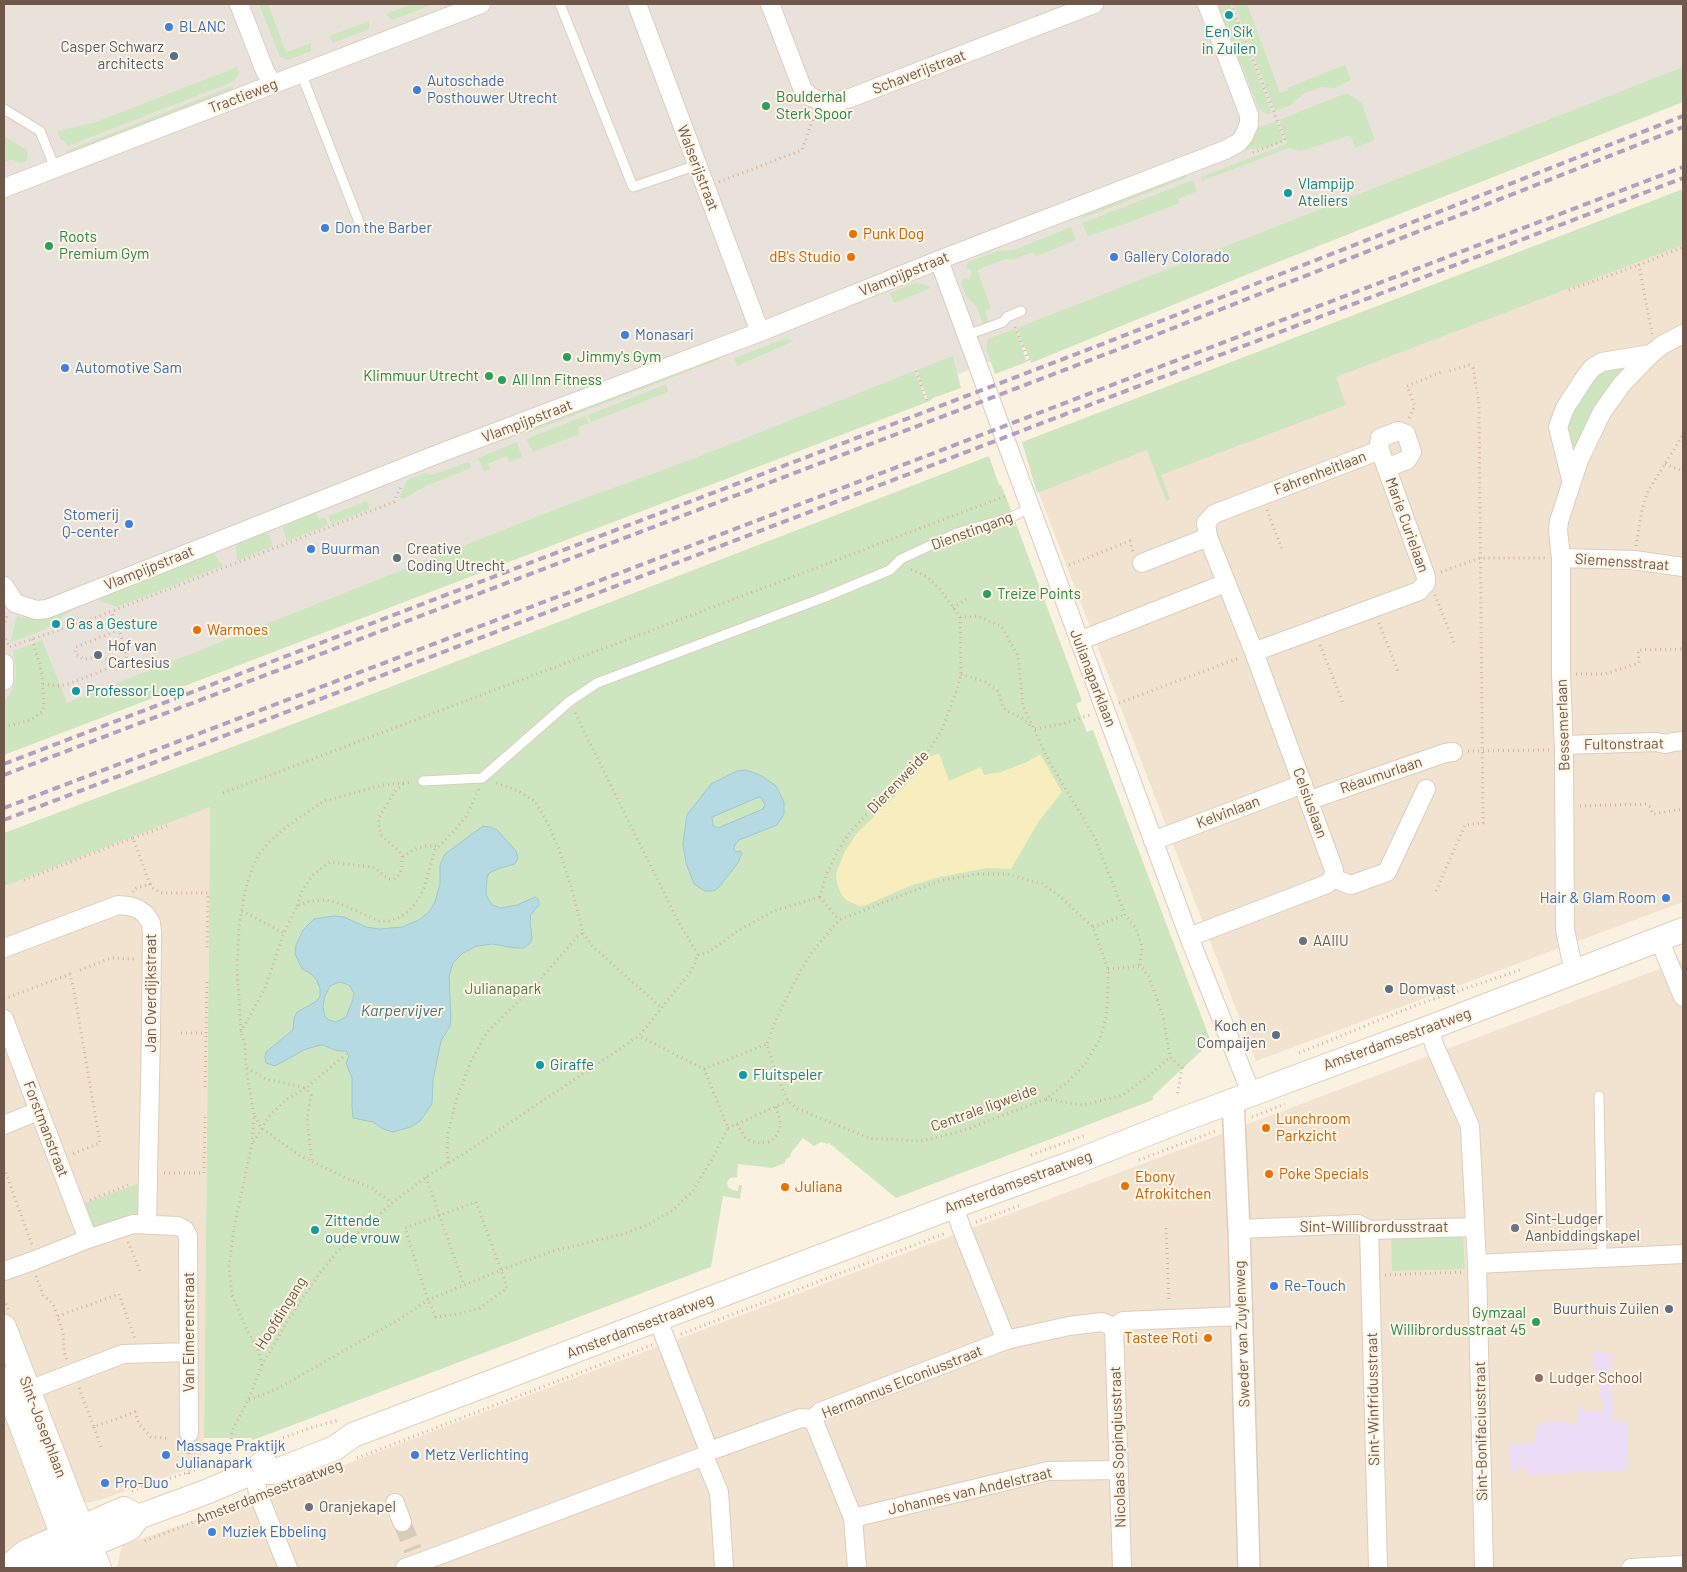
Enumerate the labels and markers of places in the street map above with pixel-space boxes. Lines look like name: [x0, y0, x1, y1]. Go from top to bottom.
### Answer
marker: Een Sik in Zuilen: [1223, 9, 1235, 21]
place label: BLANC: [179, 18, 226, 36]
marker: BLANC: [163, 21, 175, 33]
place label: Een Sik in Zuilen: [1202, 23, 1256, 58]
place label: Casper Schwarz architects: [60, 38, 164, 73]
marker: Casper Schwarz architects: [168, 50, 180, 62]
place label: Autoschade Posthouwer Utrecht: [427, 72, 558, 107]
marker: Autoschade Posthouwer Utrecht: [411, 84, 423, 96]
place label: Boulderhal Sterk Spoor: [776, 88, 853, 123]
marker: Boulderhal Sterk Spoor: [760, 100, 772, 112]
place label: Vlampijp Ateliers: [1298, 175, 1354, 210]
marker: Vlampijp Ateliers: [1282, 187, 1294, 199]
place label: Don the Barber: [335, 219, 432, 237]
marker: Don the Barber: [319, 222, 331, 234]
place label: Punk Dog: [863, 225, 924, 243]
place label: Roots Premium Gym: [59, 228, 149, 263]
marker: Punk Dog: [847, 228, 859, 240]
marker: Roots Premium Gym: [43, 240, 55, 252]
place label: dB's Studio: [769, 248, 841, 266]
place label: Gallery Colorado: [1124, 248, 1230, 266]
marker: dB's Studio: [845, 251, 857, 263]
marker: Gallery Colorado: [1108, 251, 1120, 263]
place label: Monasari: [635, 326, 694, 344]
marker: Monasari: [619, 329, 631, 341]
place label: Jimmy's Gym: [577, 348, 661, 366]
marker: Jimmy's Gym: [561, 351, 573, 363]
place label: Automotive Sam: [75, 359, 182, 377]
marker: Automotive Sam: [59, 362, 71, 374]
place label: Klimmuur Utrecht: [363, 367, 479, 385]
marker: Klimmuur Utrecht: [483, 370, 495, 382]
place label: All Inn Fitness: [512, 371, 602, 389]
marker: All Inn Fitness: [496, 374, 508, 386]
place label: Stomerij Q-center: [62, 506, 119, 541]
marker: Stomerij Q-center: [123, 518, 135, 530]
place label: Buurman: [321, 540, 380, 558]
place label: Creative Coding Utrecht: [407, 540, 505, 575]
marker: Buurman: [305, 543, 317, 555]
marker: Creative Coding Utrecht: [391, 552, 403, 564]
place label: Treize Points: [997, 585, 1081, 603]
marker: Treize Points: [981, 588, 993, 600]
place label: G as a Gesture: [66, 615, 158, 633]
marker: G as a Gesture: [50, 618, 62, 630]
place label: Warmoes: [207, 621, 268, 639]
marker: Warmoes: [191, 624, 203, 636]
place label: Hof van Cartesius: [108, 637, 170, 672]
marker: Hof van Cartesius: [92, 649, 104, 661]
place label: Professor Loep: [86, 682, 185, 700]
marker: Professor Loep: [70, 685, 82, 697]
place label: Hair & Glam Room: [1540, 889, 1656, 907]
marker: Hair & Glam Room: [1660, 892, 1672, 904]
place label: AAIIU: [1313, 932, 1349, 950]
marker: AAIIU: [1297, 935, 1309, 947]
place label: Domvast: [1399, 980, 1456, 998]
marker: Domvast: [1383, 983, 1395, 995]
place label: Koch en Compaijen: [1197, 1017, 1266, 1052]
marker: Koch en Compaijen: [1270, 1029, 1282, 1041]
place label: Giraffe: [550, 1056, 594, 1074]
marker: Giraffe: [534, 1059, 546, 1071]
place label: Fluitspeler: [753, 1066, 823, 1084]
marker: Fluitspeler: [737, 1069, 749, 1081]
place label: Lunchroom Parkzicht: [1276, 1110, 1351, 1145]
marker: Lunchroom Parkzicht: [1260, 1122, 1272, 1134]
place label: Poke Specials: [1279, 1165, 1369, 1183]
place label: Ebony Afrokitchen: [1135, 1168, 1211, 1203]
marker: Poke Specials: [1263, 1168, 1275, 1180]
place label: Juliana: [795, 1178, 842, 1196]
marker: Ebony Afrokitchen: [1119, 1180, 1131, 1192]
marker: Juliana: [779, 1181, 791, 1193]
place label: Sint-Ludger Aanbiddingskapel: [1525, 1210, 1640, 1245]
place label: Zittende oude vrouw: [325, 1212, 400, 1247]
marker: Sint-Ludger Aanbiddingskapel: [1509, 1222, 1521, 1234]
marker: Zittende oude vrouw: [309, 1224, 321, 1236]
place label: Re-Touch: [1284, 1277, 1346, 1295]
marker: Re-Touch: [1268, 1280, 1280, 1292]
place label: Buurthuis Zuilen: [1553, 1300, 1659, 1318]
marker: Buurthuis Zuilen: [1663, 1303, 1675, 1315]
place label: Gymzaal Willibrordusstraat 45: [1390, 1304, 1526, 1339]
marker: Gymzaal Willibrordusstraat 45: [1530, 1316, 1542, 1328]
place label: Tastee Roti: [1124, 1329, 1198, 1347]
marker: Tastee Roti: [1202, 1332, 1214, 1344]
place label: Ludger School: [1549, 1369, 1643, 1387]
marker: Ludger School: [1533, 1372, 1545, 1384]
place label: Massage Praktijk Julianapark: [176, 1437, 285, 1472]
place label: Metz Verlichting: [425, 1446, 529, 1464]
marker: Massage Praktijk Julianapark: [160, 1449, 172, 1461]
marker: Metz Verlichting: [409, 1449, 421, 1461]
place label: Pro-Duo: [115, 1474, 169, 1492]
marker: Pro-Duo: [99, 1477, 111, 1489]
place label: Oranjekapel: [319, 1498, 396, 1516]
marker: Oranjekapel: [303, 1501, 315, 1513]
place label: Muziek Ebbeling: [222, 1523, 326, 1541]
marker: Muziek Ebbeling: [206, 1526, 218, 1538]

